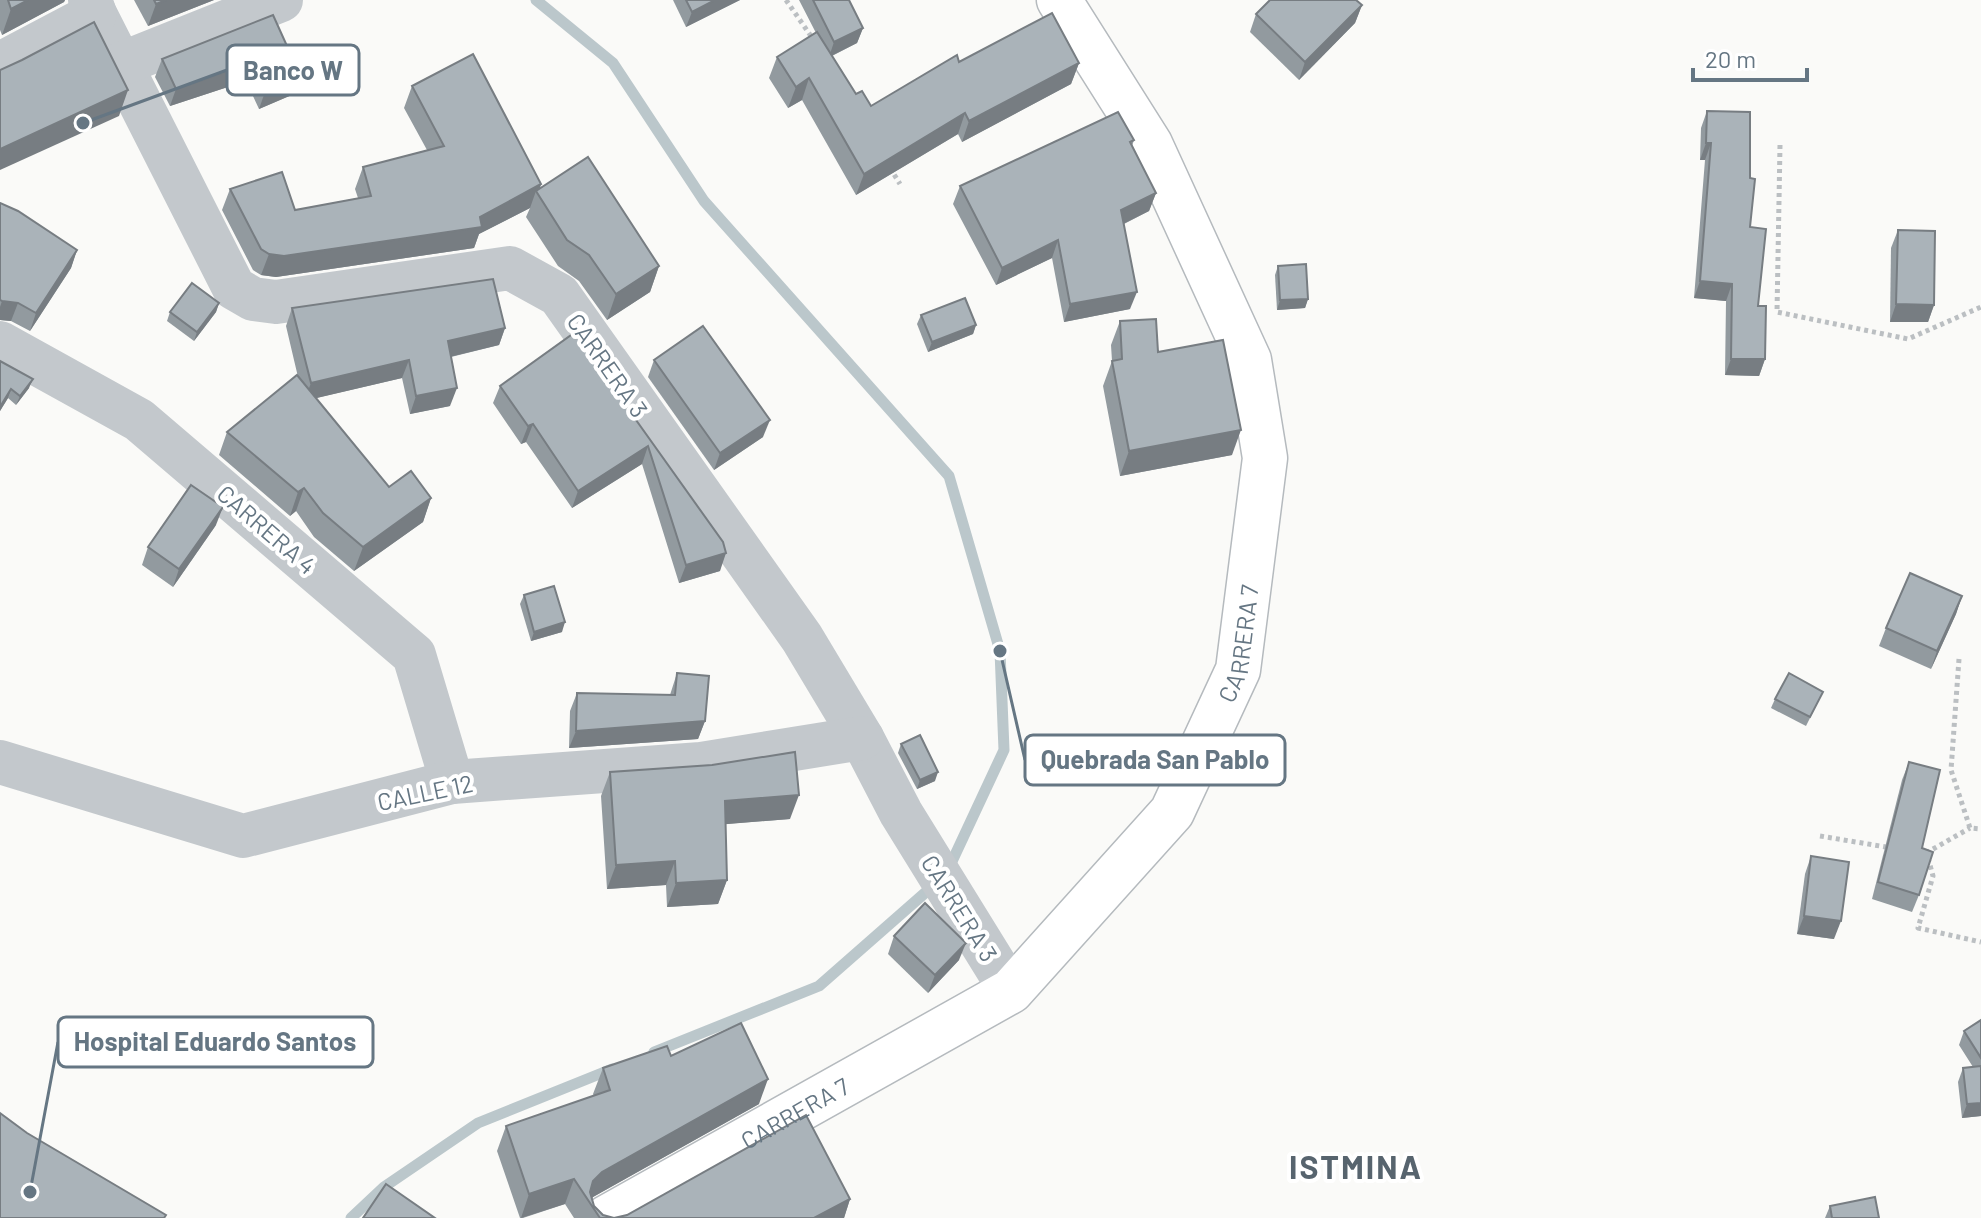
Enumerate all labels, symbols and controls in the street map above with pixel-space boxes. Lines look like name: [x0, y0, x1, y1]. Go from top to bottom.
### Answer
scale bar: [1693, 32, 1807, 82]
text: 20 m: [1705, 44, 1756, 73]
callout: Banco W: [227, 45, 359, 95]
text: Banco W: [243, 54, 343, 85]
street label: CARRERA 3: [562, 307, 654, 423]
street label: CARRERA 4: [212, 478, 322, 580]
street label: CARRERA 7: [1211, 583, 1263, 706]
callout: Quebrada San Pablo: [1025, 735, 1285, 785]
text: Quebrada San Pablo: [1041, 743, 1269, 774]
street label: CALLE 12: [375, 768, 475, 816]
street label: CARRERA 3: [916, 849, 1004, 967]
callout: Hospital Eduardo Santos: [58, 1017, 373, 1067]
text: Hospital Eduardo Santos: [74, 1025, 356, 1056]
street label: CARRERA 7: [735, 1071, 854, 1154]
district label: ISTMINA: [1289, 1147, 1423, 1185]

